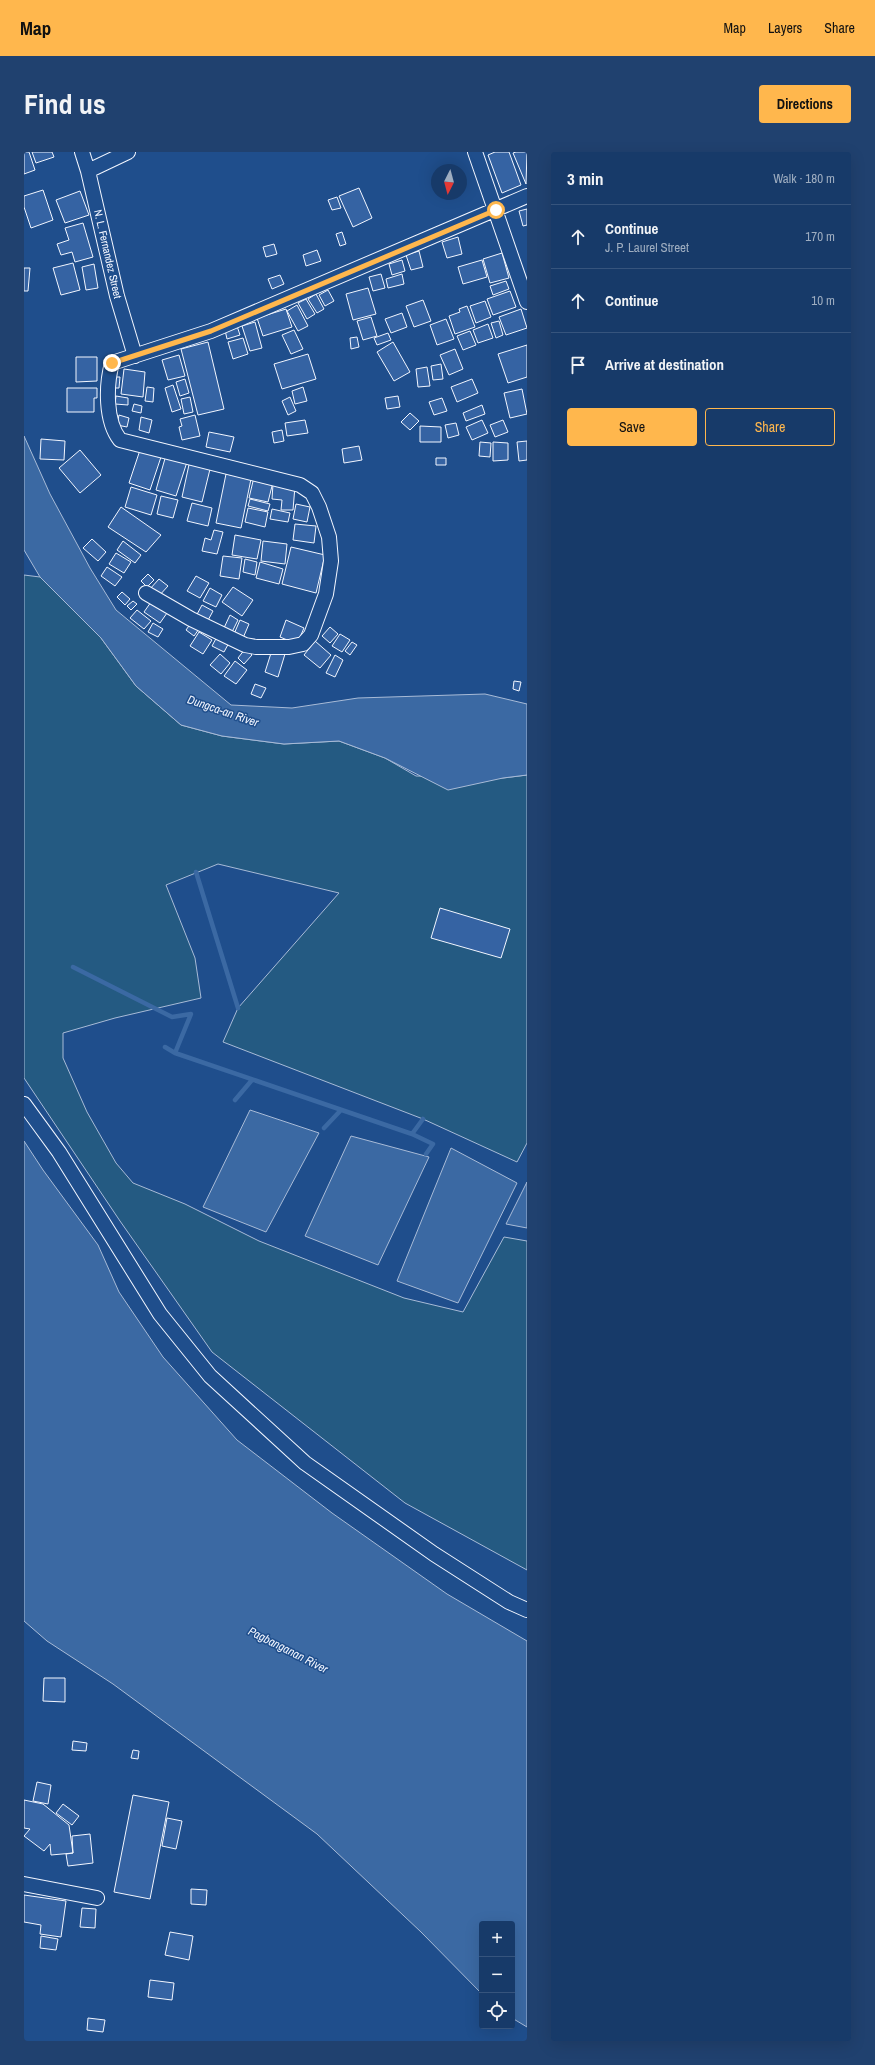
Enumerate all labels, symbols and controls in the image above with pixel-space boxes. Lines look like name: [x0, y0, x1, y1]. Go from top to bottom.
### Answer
text: Map: [20, 15, 51, 41]
text: Map: [724, 19, 746, 37]
text: Layers: [768, 19, 802, 37]
text: Share: [824, 19, 855, 37]
text: Find us: [24, 85, 106, 123]
button: Directions: [759, 85, 851, 123]
north arrow: [431, 164, 467, 200]
text: 3 min: [567, 167, 603, 190]
text: Walk · 180 m: [773, 170, 835, 187]
route start: [487, 201, 505, 219]
street label: N. L. Fernandez Street: [91, 208, 125, 300]
text: Continue: [605, 218, 658, 239]
icon: ahead: [567, 226, 589, 248]
text: 170 m: [805, 228, 835, 245]
text: J. P. Laurel Street: [605, 239, 689, 256]
icon: ahead: [567, 290, 589, 312]
text: Continue: [605, 290, 658, 311]
text: 10 m: [811, 292, 835, 309]
route end: [103, 354, 121, 372]
icon: arrive: [567, 354, 589, 376]
text: Arrive at destination: [605, 354, 724, 375]
button: Save: [567, 408, 697, 446]
button: Share: [705, 408, 835, 446]
water label: Dungca-an River: [185, 691, 261, 731]
water label: Pagbanganan River: [245, 1623, 331, 1677]
map controls: [479, 1921, 515, 2029]
button: +: [479, 1921, 515, 1957]
button: −: [479, 1957, 515, 1993]
button: locate: [479, 1993, 515, 2029]

